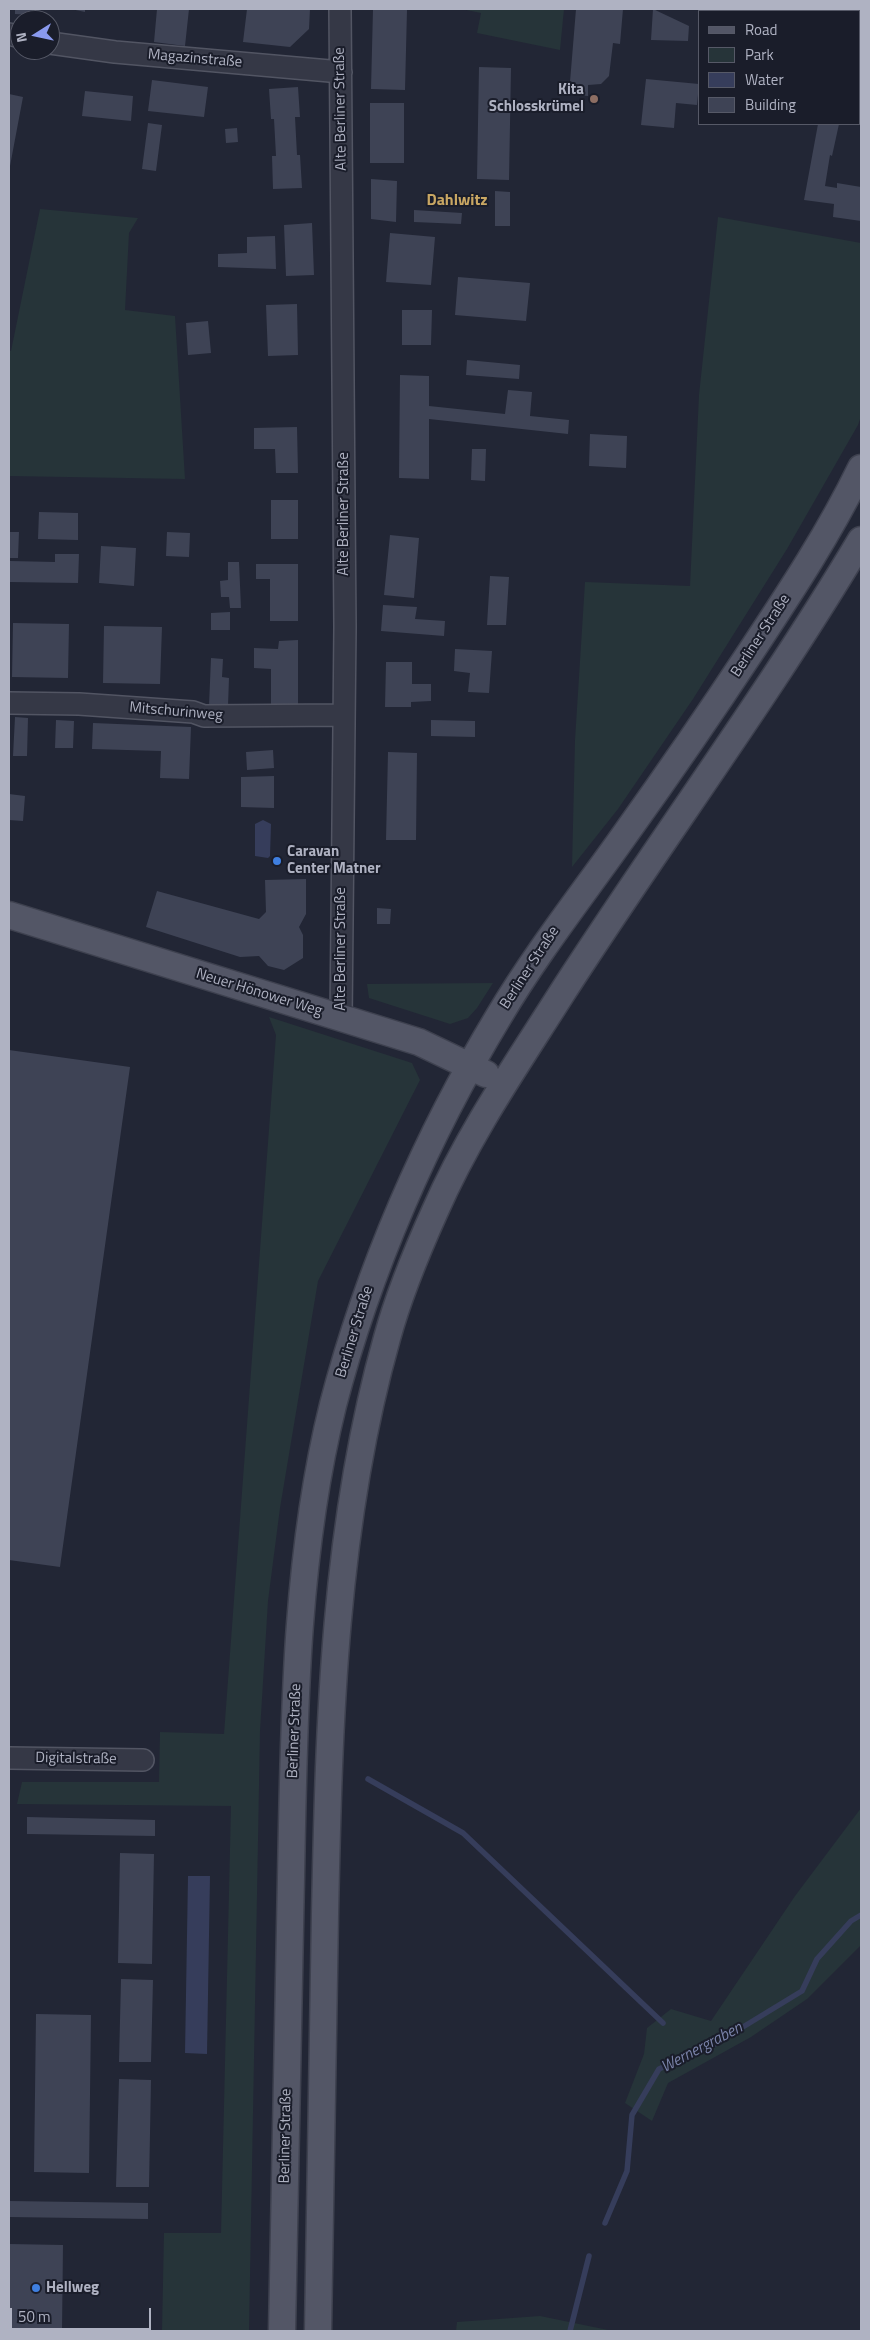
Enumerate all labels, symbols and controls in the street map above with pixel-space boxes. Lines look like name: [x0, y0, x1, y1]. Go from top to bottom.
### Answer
north arrow: [10, 10, 60, 60]
legend: [698, 10, 860, 125]
text: Road: [745, 18, 777, 41]
text: N: [10, 31, 32, 44]
text: Park: [745, 43, 774, 66]
street label: Magazinstraße: [147, 46, 243, 72]
street label: Alte Berliner Straße: [331, 47, 351, 171]
text: Water: [745, 68, 784, 91]
place label: Kita Schlosskrümel: [489, 81, 584, 116]
marker: Kita Schlosskrümel: [588, 93, 600, 105]
text: Building: [745, 93, 796, 116]
district label: Dahlwitz: [426, 191, 488, 211]
street label: Alte Berliner Straße: [335, 452, 353, 576]
street label: Berliner Straße: [728, 591, 794, 681]
street label: Mitschurinweg: [129, 699, 223, 725]
place label: Caravan Center Matner: [287, 843, 380, 878]
marker: Caravan Center Matner: [271, 855, 283, 867]
street label: Alte Berliner Straße: [332, 887, 350, 1011]
street label: Berliner Straße: [497, 923, 563, 1013]
street label: Neuer Hönower Weg: [194, 965, 324, 1021]
street label: Berliner Straße: [333, 1284, 377, 1380]
street label: Berliner Straße: [284, 1683, 306, 1779]
street label: Digitalstraße: [35, 1749, 117, 1769]
water label: Wernergraben: [658, 2019, 746, 2077]
street label: Berliner Straße: [276, 2088, 296, 2184]
place label: Hellweg: [46, 2279, 99, 2297]
marker: Hellweg: [30, 2282, 42, 2294]
scale bar: [12, 2298, 154, 2330]
text: 50 m: [18, 2305, 51, 2328]

